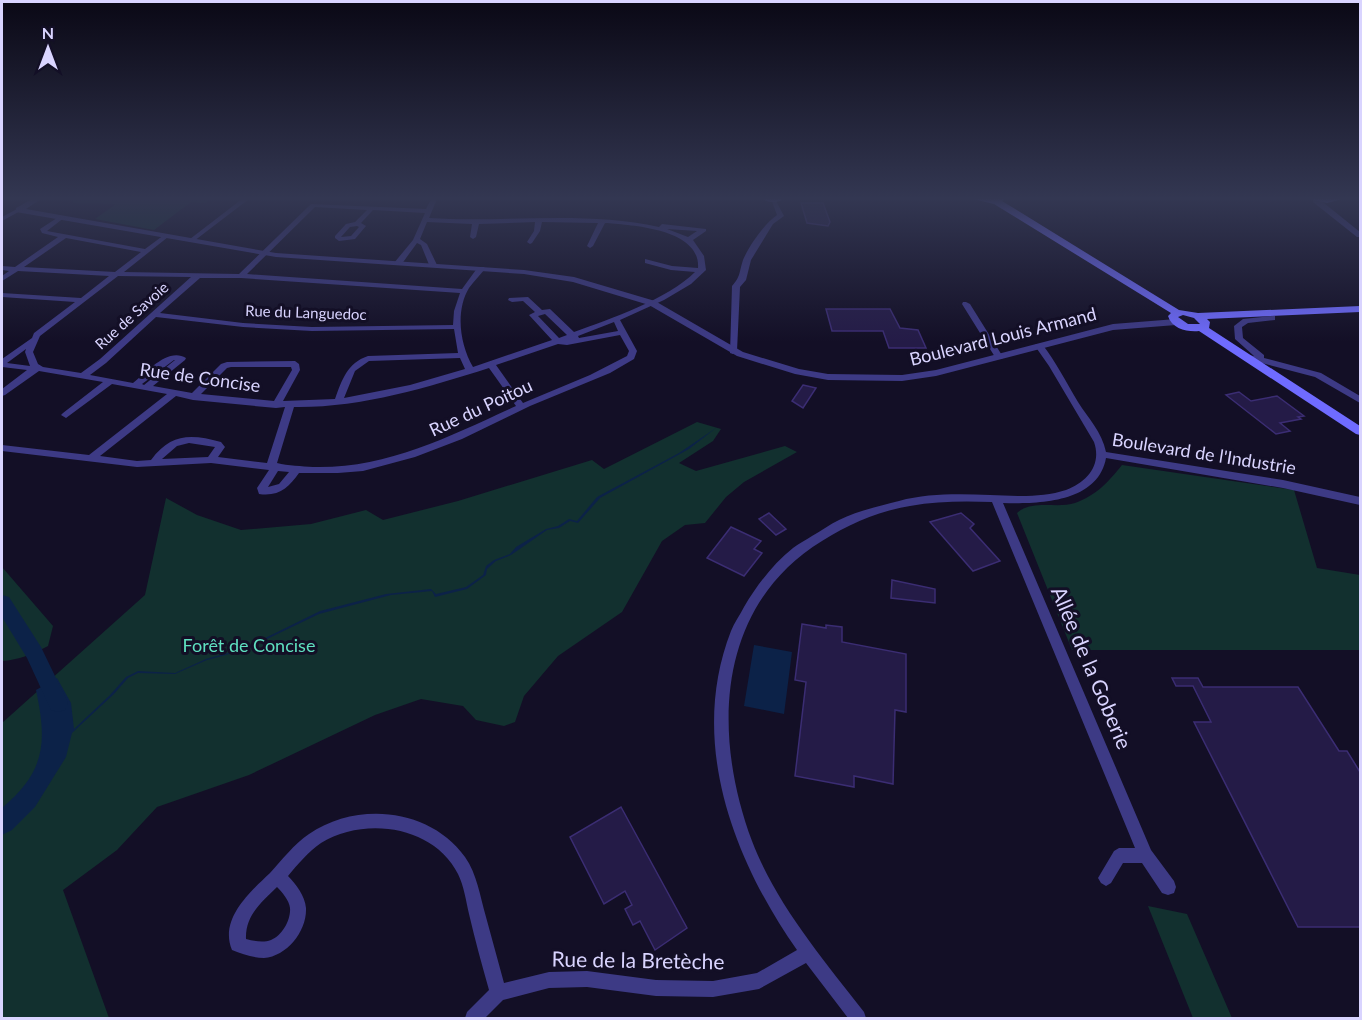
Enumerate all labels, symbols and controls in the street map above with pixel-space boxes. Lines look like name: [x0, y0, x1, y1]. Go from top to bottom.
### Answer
north arrow: [18, 18, 78, 78]
text: N: [42, 23, 54, 42]
street label: Rue de Savoie: [91, 278, 172, 353]
street label: Rue du Languedoc: [245, 301, 367, 323]
street label: Boulevard Louis Armand: [907, 302, 1098, 370]
street label: Rue de Concise: [138, 358, 262, 396]
street label: Rue du Poitou: [425, 374, 536, 441]
street label: Boulevard de l'Industrie: [1111, 428, 1298, 478]
street label: Allée de la Goberie: [1047, 582, 1138, 753]
park label: Forêt de Concise: [183, 634, 315, 656]
street label: Rue de la Bretèche: [551, 945, 725, 974]

